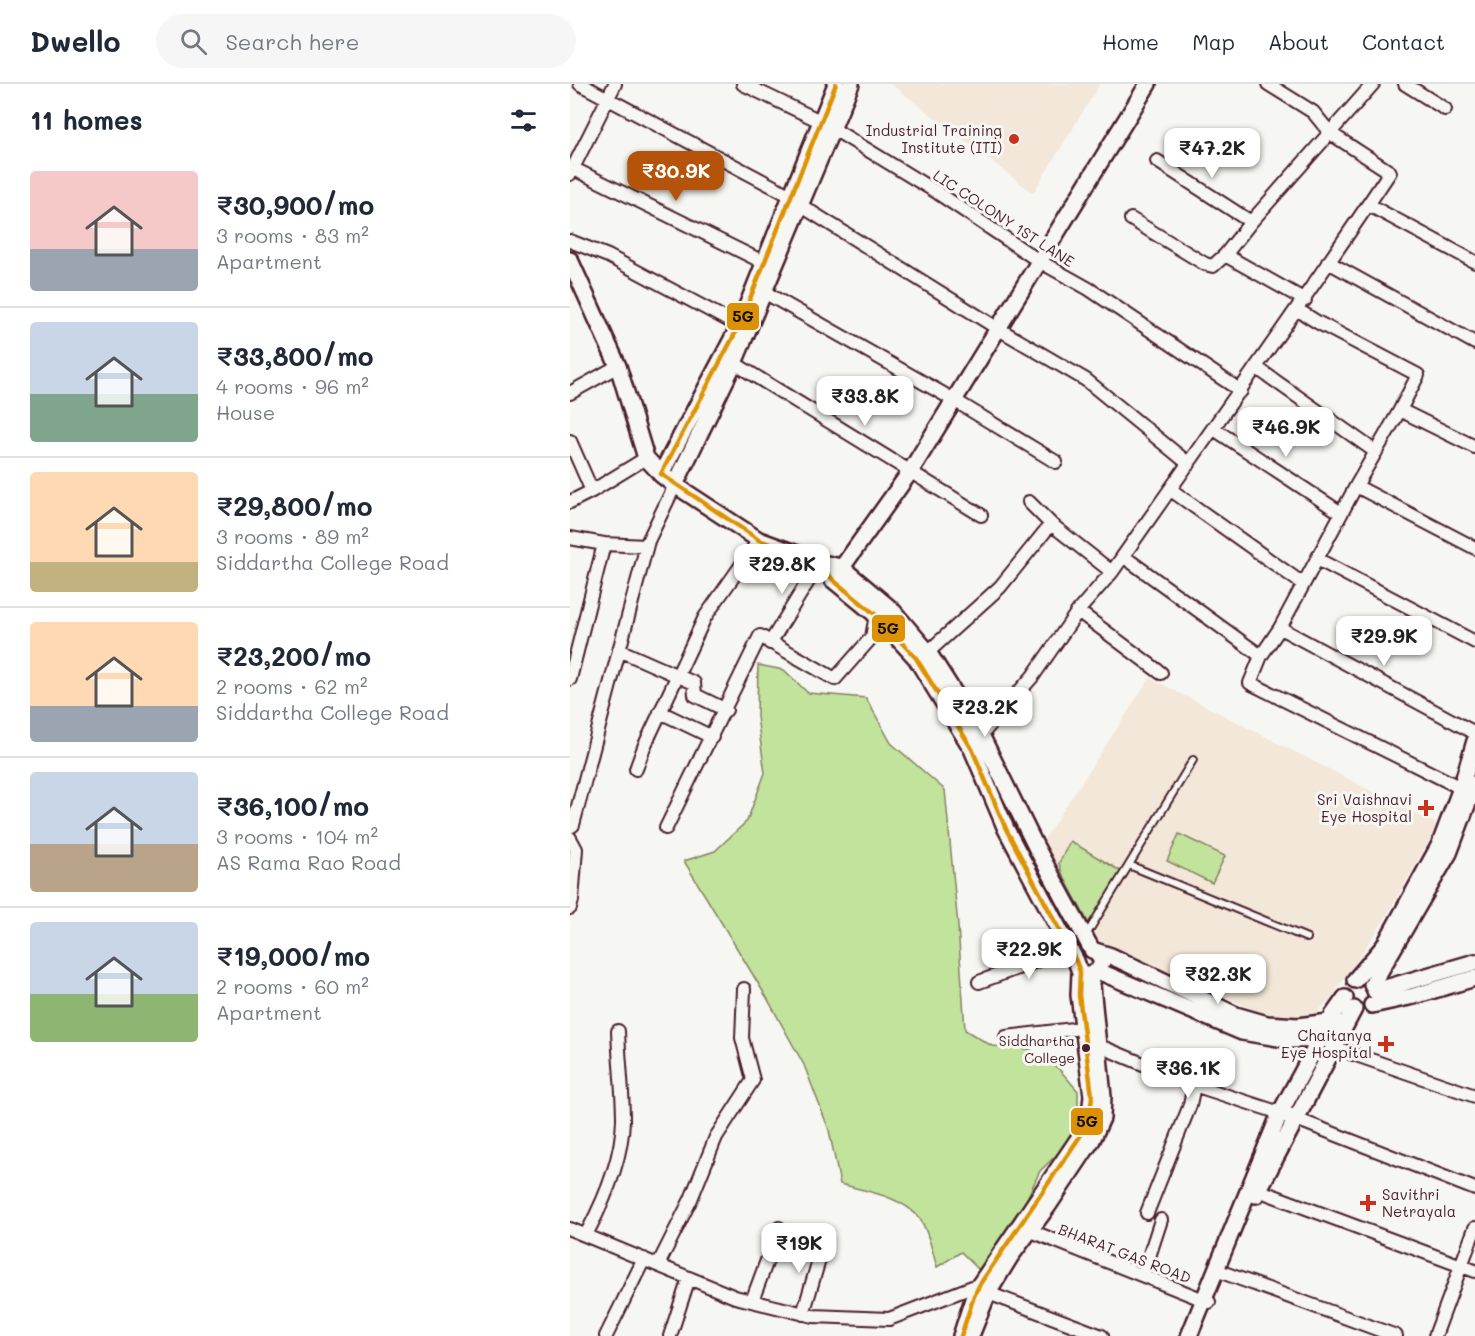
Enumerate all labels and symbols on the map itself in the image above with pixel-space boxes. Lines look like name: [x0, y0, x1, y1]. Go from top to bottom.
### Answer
place label: Industrial Training Institute (ITI): [866, 120, 1002, 157]
pin: ₹47.2K: [1163, 128, 1261, 179]
marker: Industrial Training Institute (ITI): [1007, 132, 1021, 146]
pin: ₹30.9K: [627, 151, 725, 202]
street label: LIC COLONY 1ST LANE: [930, 165, 1079, 271]
line badge: 5G: [726, 302, 760, 331]
text: 5G: [732, 305, 754, 326]
pin: ₹33.8K: [816, 376, 914, 427]
pin: ₹46.9K: [1237, 407, 1335, 458]
pin: ₹29.8K: [733, 544, 831, 595]
line badge: 5G: [871, 614, 906, 643]
pin: ₹29.9K: [1335, 616, 1433, 667]
text: 5G: [877, 617, 899, 638]
pin: ₹23.2K: [936, 687, 1034, 738]
place label: Sri Vaishnavi Eye Hospital: [1317, 789, 1412, 826]
marker: Sri Vaishnavi Eye Hospital: [1417, 799, 1435, 817]
pin: ₹22.9K: [980, 929, 1078, 980]
pin: ₹32.3K: [1169, 954, 1267, 1005]
place label: Chaitanya Eye Hospital: [1281, 1025, 1372, 1062]
place label: Siddhartha College: [999, 1031, 1075, 1067]
marker: Chaitanya Eye Hospital: [1377, 1035, 1395, 1053]
marker: Siddhartha College: [1080, 1042, 1092, 1054]
pin: ₹36.1K: [1139, 1048, 1237, 1099]
line badge: 5G: [1070, 1107, 1104, 1136]
text: 5G: [1076, 1110, 1098, 1131]
place label: Savithri Netrayala: [1382, 1184, 1456, 1221]
marker: Savithri Netrayala: [1359, 1194, 1377, 1212]
street label: BHARAT GAS ROAD: [1056, 1218, 1194, 1288]
pin: ₹19K: [763, 1223, 835, 1274]

